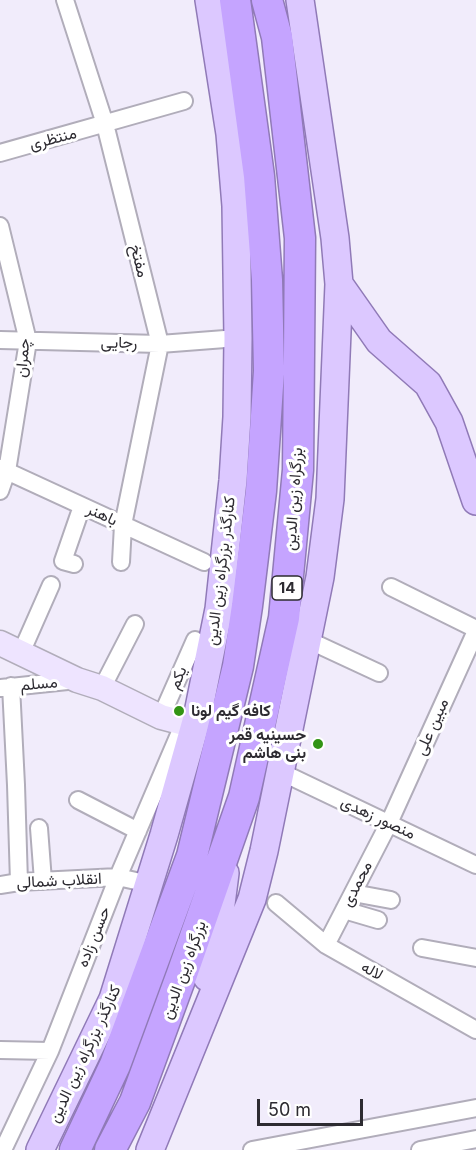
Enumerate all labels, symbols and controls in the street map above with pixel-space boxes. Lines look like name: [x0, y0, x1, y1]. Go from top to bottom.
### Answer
street label: منتظری: [27, 124, 79, 154]
street label: مفتخ: [126, 243, 152, 279]
street label: رجایی: [100, 333, 138, 353]
street label: چمران: [12, 337, 34, 379]
street label: بزرگراه زین الدین: [281, 447, 307, 551]
street label: کنارگذر بزرگراه زین الدین: [202, 496, 240, 646]
street label: باهنر: [84, 500, 120, 530]
road number: 14: [272, 576, 302, 600]
street label: یکم: [165, 664, 191, 692]
street label: مسلم: [20, 673, 58, 695]
street label: مبین علی: [411, 696, 453, 758]
place label: کافه گیم لونا: [191, 701, 271, 721]
marker: کافه گیم لونا: [172, 704, 186, 718]
place label: حسینیه قمر بنی هاشم: [229, 725, 306, 763]
marker: حسینیه قمر بنی هاشم: [311, 737, 325, 751]
street label: منصور زهدی: [338, 792, 418, 844]
street label: محمدی: [337, 858, 377, 910]
street label: انقلاب شمالی: [16, 869, 102, 893]
street label: حسن زاده: [73, 904, 115, 970]
street label: بزرگراه زین الدین: [157, 918, 211, 1022]
street label: لاله: [358, 957, 386, 985]
street label: کنارگذر بزرگراه زین الدین: [45, 982, 125, 1126]
scale bar: [260, 1087, 366, 1125]
text: 50 m: [268, 1099, 311, 1120]

